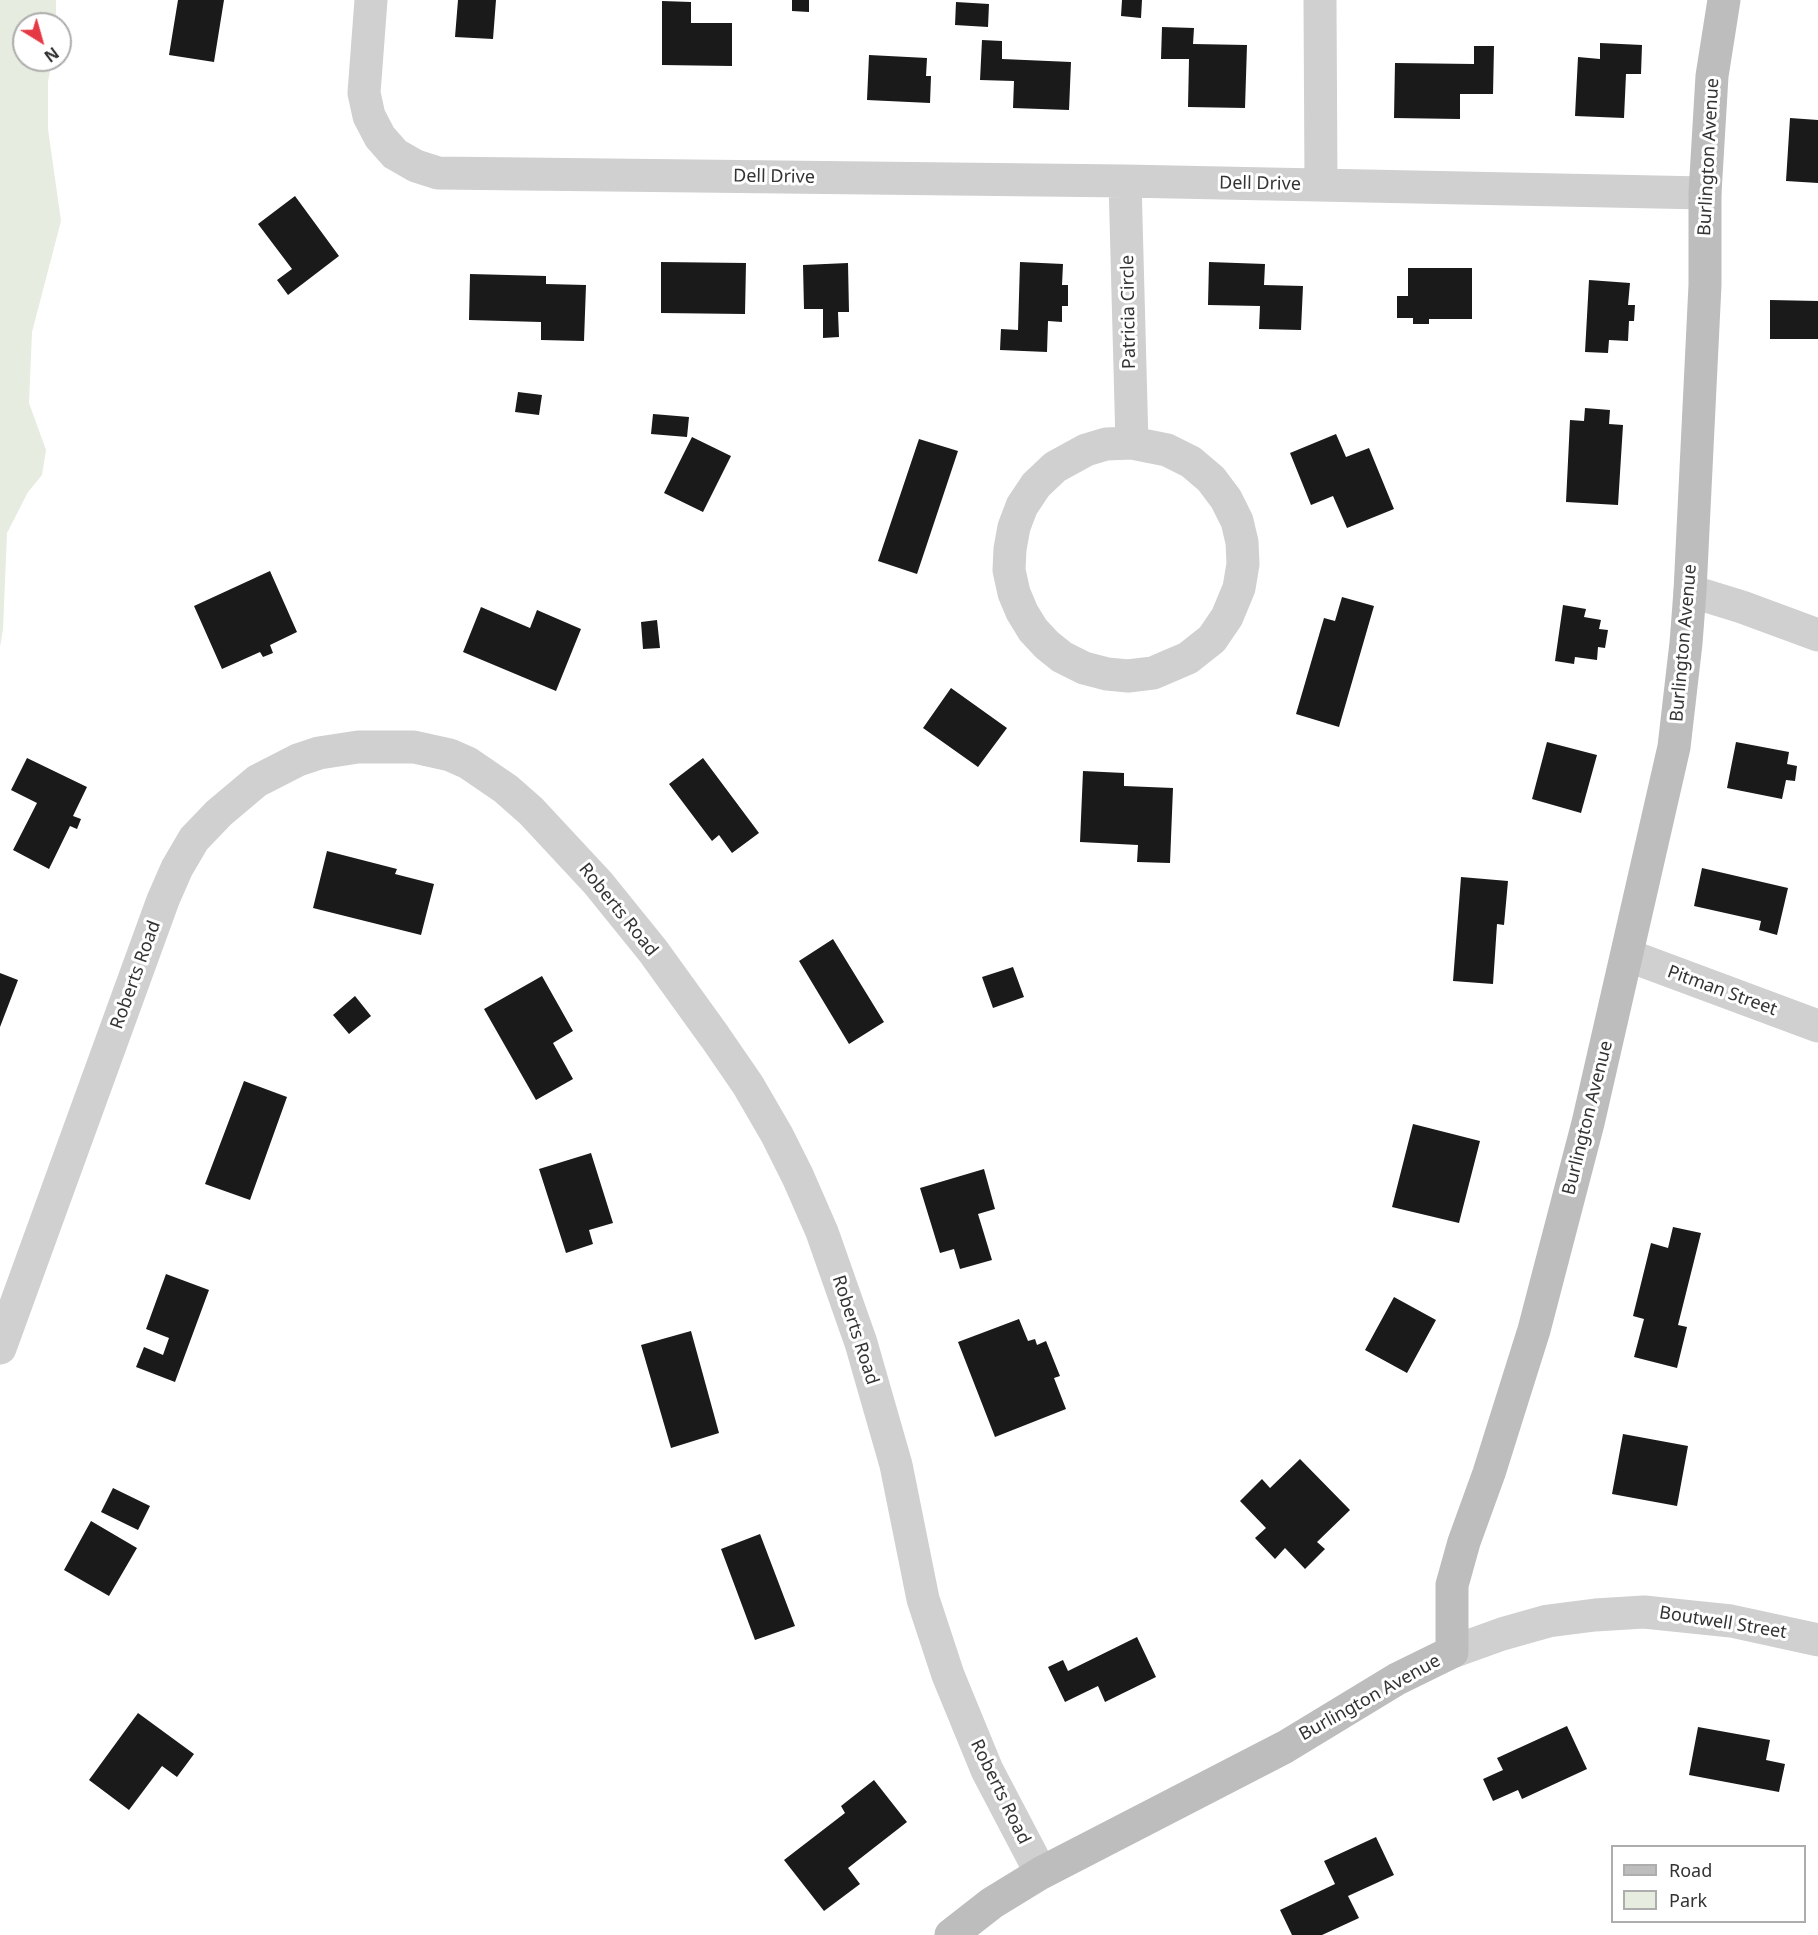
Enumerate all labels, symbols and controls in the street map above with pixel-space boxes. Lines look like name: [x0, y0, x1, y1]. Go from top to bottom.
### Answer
north arrow: [12, 12, 72, 72]
text: N: [40, 42, 63, 67]
street label: Burlington Avenue: [1694, 77, 1724, 237]
street label: Dell Drive: [733, 165, 815, 189]
street label: Dell Drive: [1219, 172, 1301, 196]
street label: Patricia Circle: [1117, 255, 1141, 369]
street label: Burlington Avenue: [1666, 563, 1702, 723]
street label: Roberts Road: [574, 859, 662, 961]
street label: Roberts Road: [106, 918, 166, 1032]
street label: Pitman Street: [1664, 961, 1780, 1021]
street label: Burlington Avenue: [1558, 1039, 1618, 1197]
street label: Roberts Road: [827, 1273, 883, 1387]
street label: Boutwell Street: [1658, 1602, 1788, 1644]
street label: Burlington Avenue: [1296, 1650, 1444, 1746]
street label: Roberts Road: [965, 1736, 1035, 1848]
legend: [1611, 1845, 1806, 1923]
text: Road: [1669, 1858, 1712, 1882]
text: Park: [1669, 1888, 1707, 1912]

